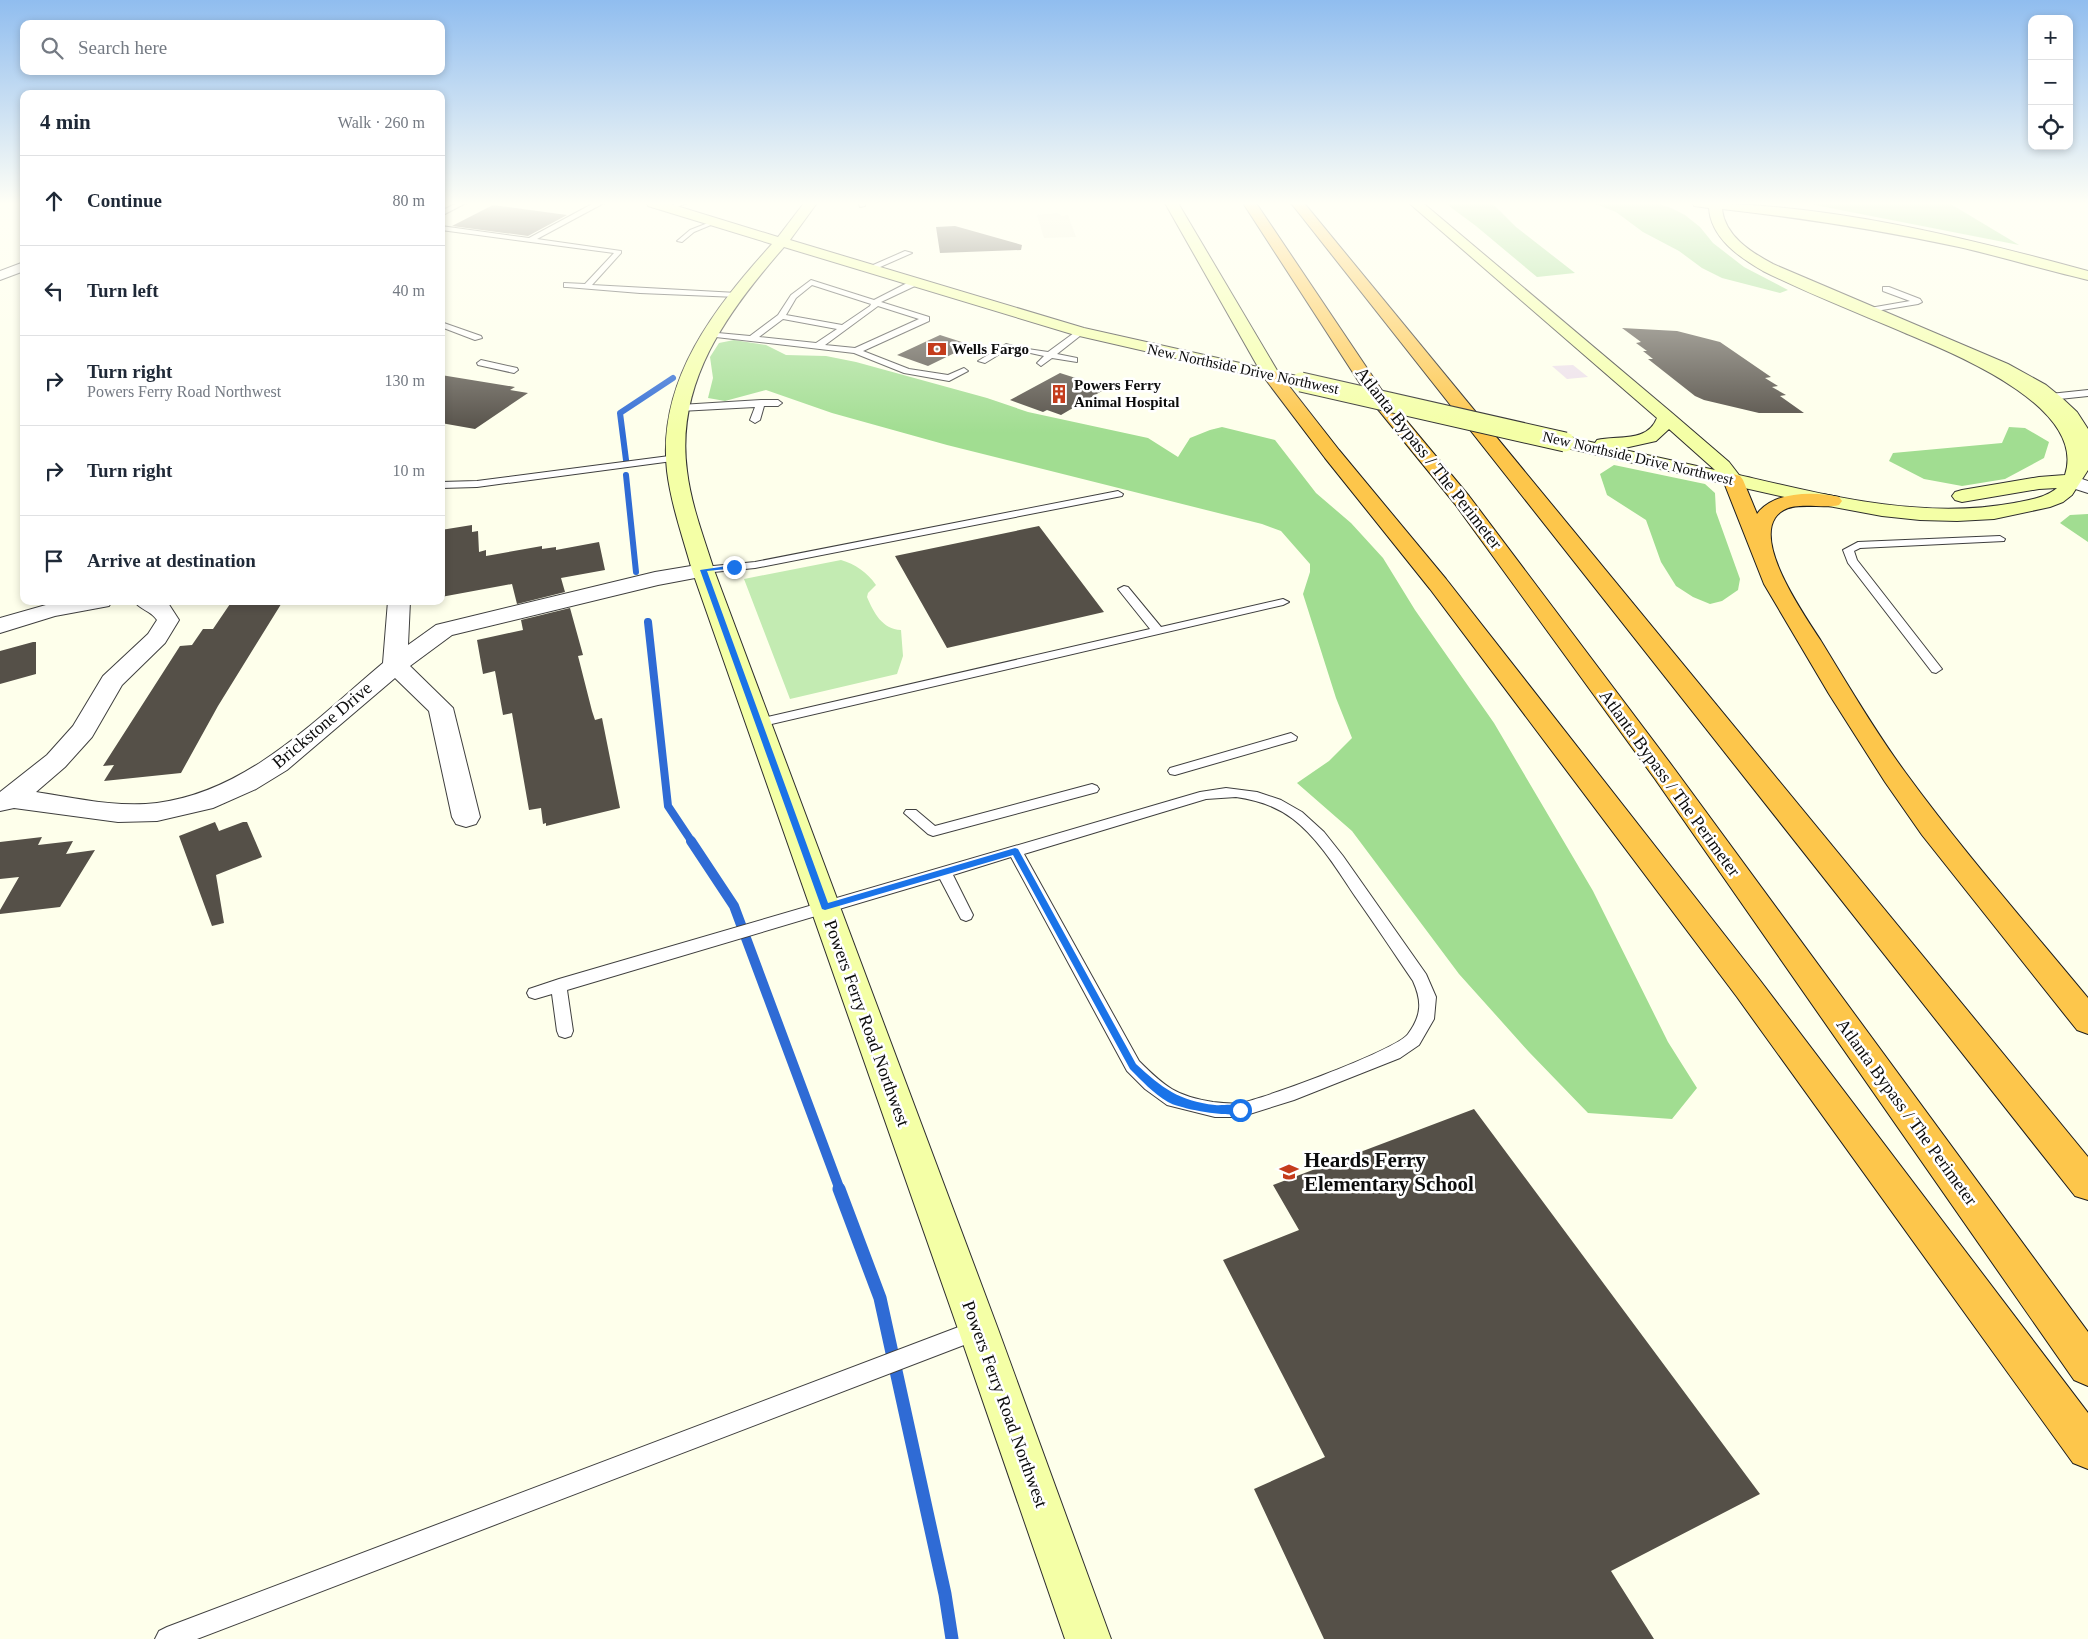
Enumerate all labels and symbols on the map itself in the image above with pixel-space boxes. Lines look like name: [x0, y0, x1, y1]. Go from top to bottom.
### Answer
bank icon: Wells Fargo: [926, 338, 948, 360]
place label: Wells Fargo: [952, 341, 1029, 357]
street label: New Northside Drive Northwest: [1146, 341, 1341, 397]
street label: Atlanta Bypass / The Perimeter: [1352, 363, 1506, 553]
place label: Powers Ferry Animal Hospital: [1074, 377, 1179, 410]
building icon: Powers Ferry Animal Hospital: [1048, 383, 1070, 405]
street label: New Northside Drive Northwest: [1541, 428, 1736, 488]
route end: [723, 556, 746, 579]
street label: Brickstone Drive: [268, 678, 376, 772]
street label: Atlanta Bypass / The Perimeter: [1596, 686, 1744, 880]
street label: Powers Ferry Road Northwest: [820, 917, 914, 1129]
street label: Atlanta Bypass / The Perimeter: [1833, 1015, 1981, 1209]
route start: [1229, 1099, 1252, 1122]
place label: Heards Ferry Elementary School: [1304, 1148, 1474, 1196]
school or university icon: Heards Ferry Elementary School: [1278, 1161, 1300, 1183]
street label: Powers Ferry Road Northwest: [958, 1298, 1052, 1510]

